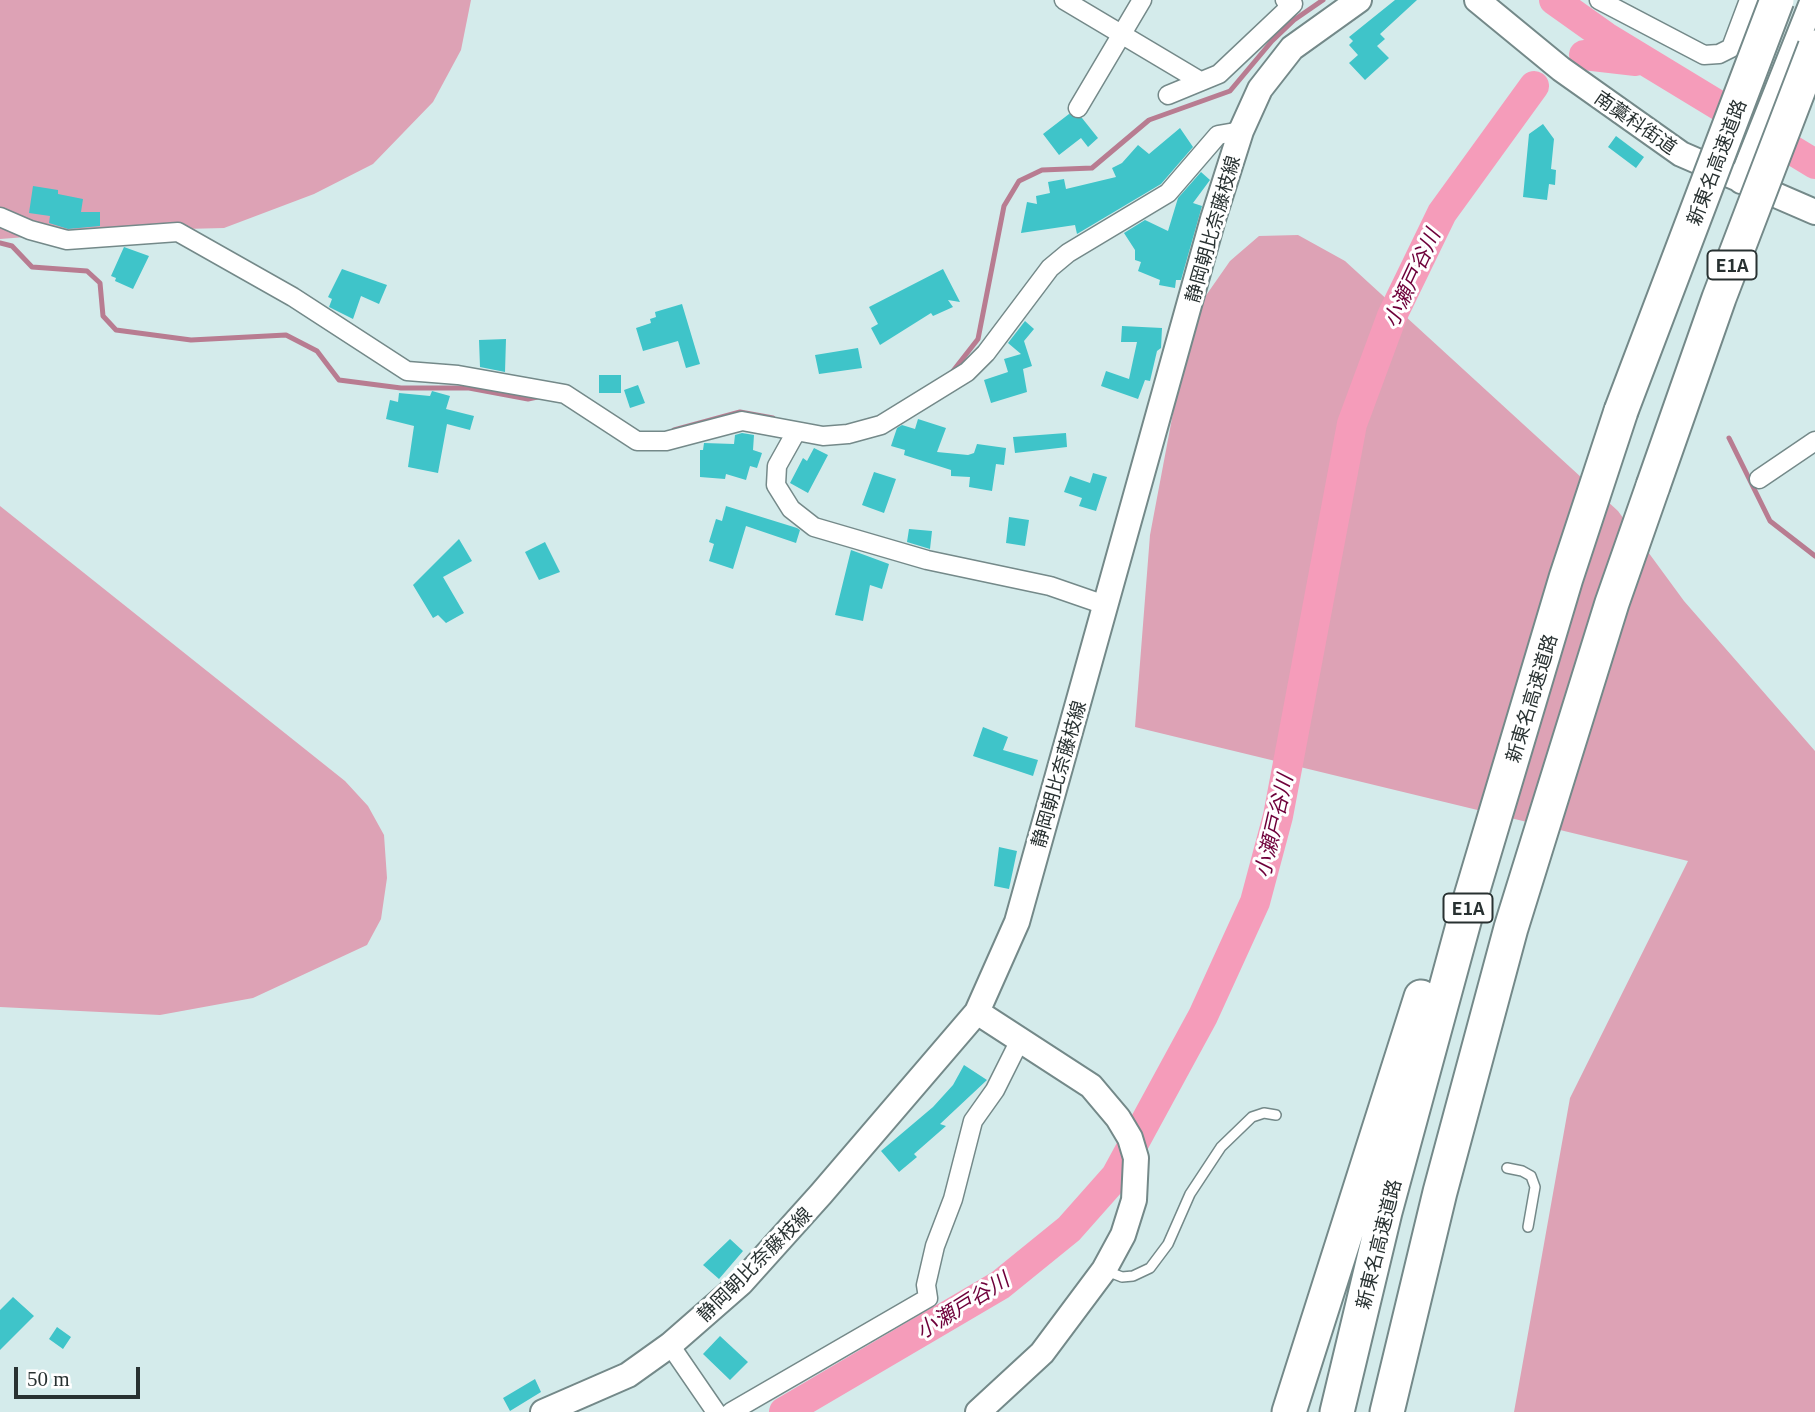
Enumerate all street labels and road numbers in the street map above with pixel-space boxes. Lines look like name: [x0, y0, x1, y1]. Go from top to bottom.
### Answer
street label: 南藁科街道: [1591, 85, 1681, 159]
street label: 新東名高速道路: [1682, 96, 1750, 228]
street label: 静岡朝比奈藤枝線: [1180, 153, 1244, 305]
road number: E1A: [1708, 250, 1756, 279]
street label: 新東名高速道路: [1501, 631, 1561, 765]
street label: 静岡朝比奈藤枝線: [1026, 698, 1090, 850]
road number: E1A: [1444, 894, 1492, 923]
street label: 新東名高速道路: [1351, 1177, 1405, 1311]
street label: 静岡朝比奈藤枝線: [692, 1202, 816, 1326]

